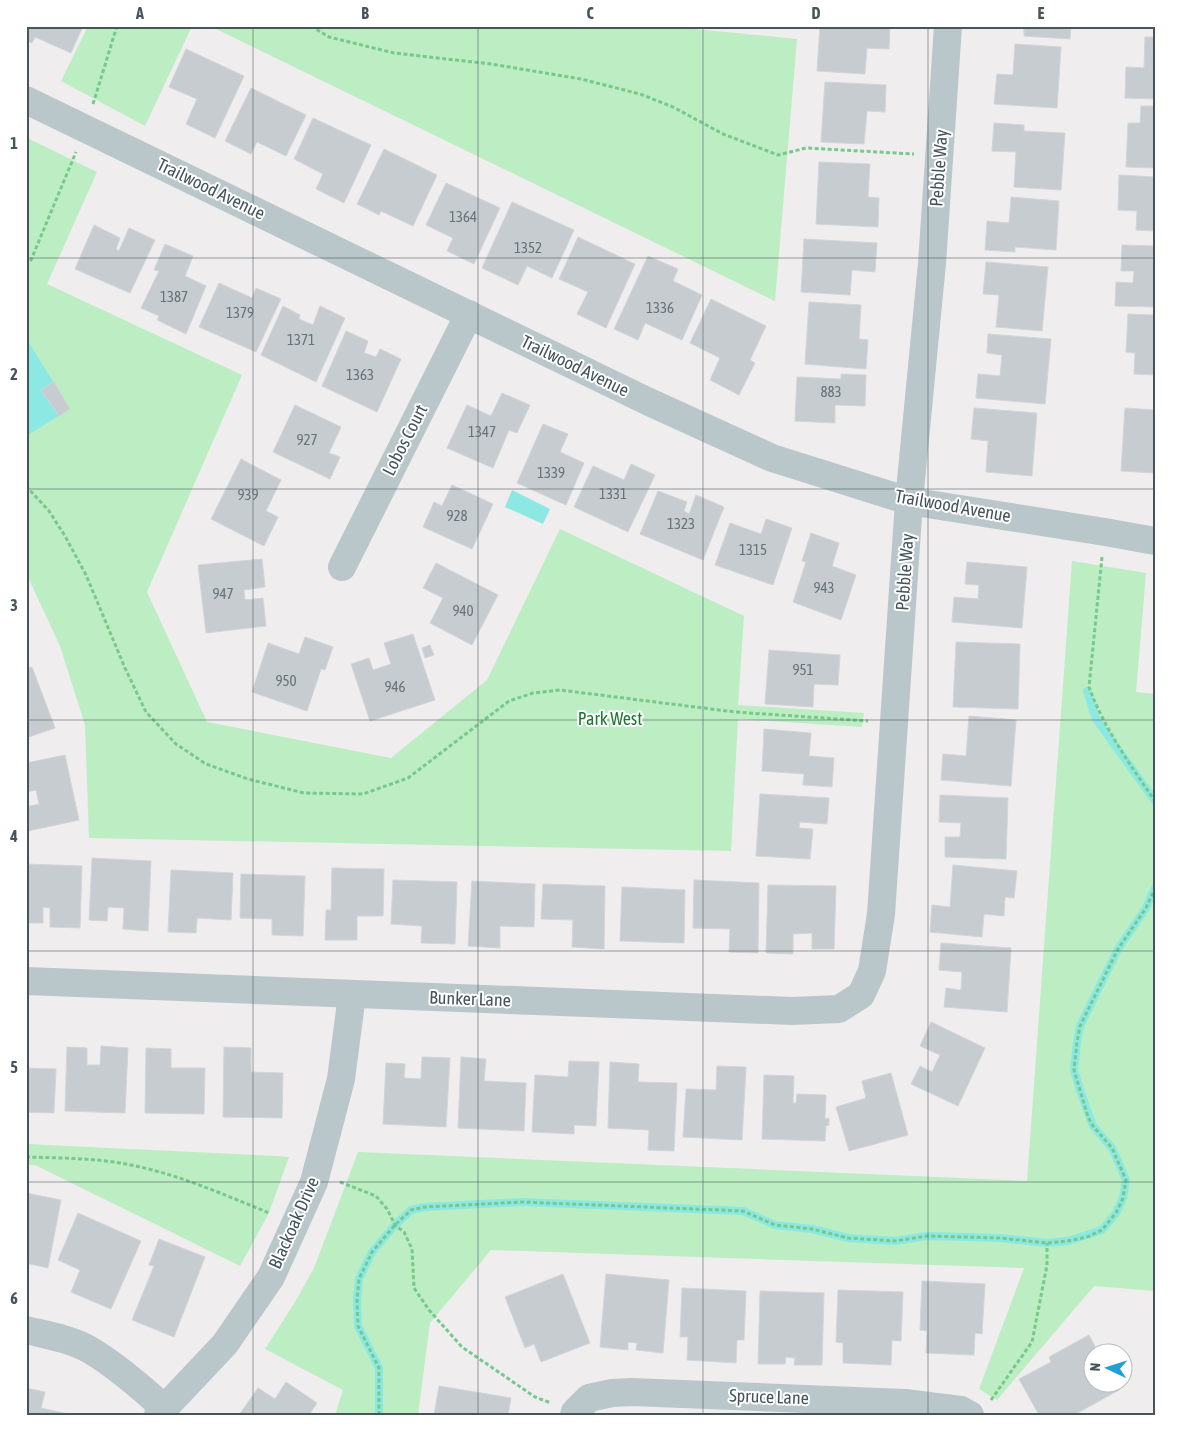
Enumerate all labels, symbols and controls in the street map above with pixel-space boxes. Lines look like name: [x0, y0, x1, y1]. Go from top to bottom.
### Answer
text: A: [135, 4, 144, 22]
text: B: [361, 4, 369, 22]
text: C: [586, 4, 594, 22]
text: D: [812, 4, 821, 22]
text: E: [1038, 4, 1045, 22]
street label: Pebble Way: [925, 129, 952, 207]
text: 1: [10, 134, 18, 152]
street label: Trailwood Avenue: [154, 153, 268, 224]
house number: 1364: [449, 208, 477, 225]
house number: 1352: [514, 239, 542, 256]
house number: 1387: [160, 288, 188, 305]
house number: 1336: [646, 299, 674, 316]
house number: 1379: [226, 304, 254, 321]
street label: Trailwood Avenue: [518, 330, 632, 401]
house number: 1371: [287, 331, 315, 348]
text: 2: [10, 365, 18, 383]
house number: 1363: [346, 366, 374, 383]
house number: 883: [820, 383, 842, 400]
street label: Lobos Court: [378, 401, 431, 479]
house number: 1347: [468, 423, 496, 440]
house number: 927: [296, 431, 318, 448]
house number: 1339: [537, 464, 565, 481]
house number: 1331: [599, 485, 627, 502]
street label: Trailwood Avenue: [894, 485, 1013, 526]
house number: 939: [237, 486, 259, 503]
house number: 928: [446, 507, 468, 524]
house number: 1323: [667, 515, 695, 532]
street label: Pebble Way: [891, 533, 918, 611]
house number: 1315: [739, 541, 767, 558]
house number: 943: [813, 579, 835, 596]
house number: 947: [212, 585, 234, 602]
text: 3: [10, 596, 18, 614]
house number: 940: [452, 602, 474, 619]
house number: 951: [792, 661, 814, 678]
house number: 950: [275, 672, 297, 689]
house number: 946: [384, 678, 406, 695]
park label: Park West: [578, 708, 642, 729]
text: 4: [9, 827, 18, 845]
street label: Bunker Lane: [429, 987, 511, 1010]
text: 5: [10, 1058, 18, 1076]
street label: Blackoak Drive: [264, 1174, 323, 1272]
text: 6: [10, 1289, 18, 1307]
north arrow: [1084, 1344, 1134, 1394]
text: N: [1087, 1362, 1103, 1372]
street label: Spruce Lane: [729, 1385, 809, 1408]

